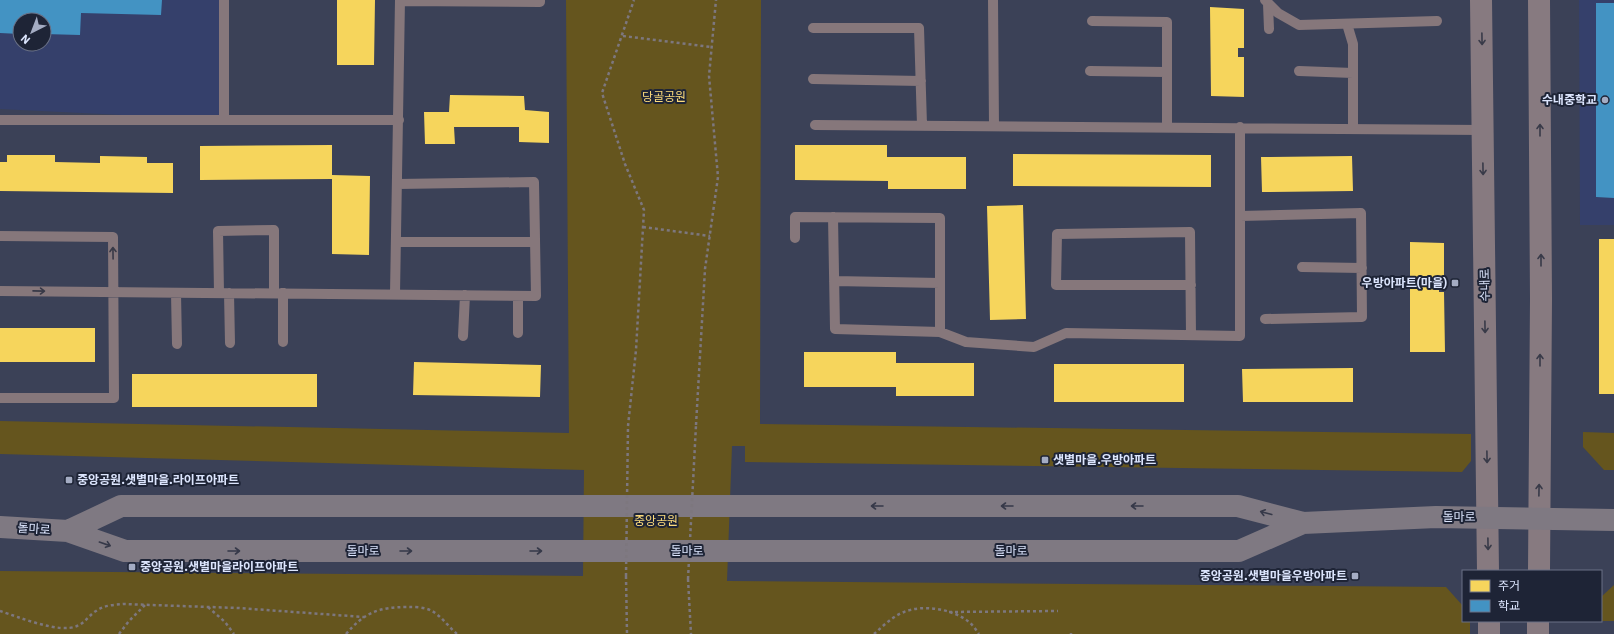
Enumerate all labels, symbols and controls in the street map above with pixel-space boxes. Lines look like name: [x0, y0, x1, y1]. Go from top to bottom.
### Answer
north arrow: [12, 12, 52, 52]
text: N: [18, 32, 33, 47]
one-way arrow: [1478, 32, 1485, 45]
park label: 당골공원: [642, 89, 686, 104]
place label: 수내중학교: [1542, 92, 1597, 107]
marker: 수내중학교: [1600, 95, 1610, 105]
one-way arrow: [1536, 124, 1544, 137]
one-way arrow: [1479, 162, 1487, 175]
one-way arrow: [109, 247, 117, 260]
one-way arrow: [1537, 254, 1544, 267]
street label: 수내로: [1477, 268, 1492, 302]
place label: 우방아파트(마을): [1362, 275, 1447, 290]
marker: 우방아파트(마을): [1450, 278, 1460, 288]
one-way arrow: [32, 287, 45, 295]
one-way arrow: [1482, 320, 1489, 333]
one-way arrow: [1536, 354, 1544, 367]
one-way arrow: [1483, 450, 1491, 463]
place label: 샛별마을.우방아파트: [1053, 452, 1156, 467]
marker: 샛별마을.우방아파트: [1040, 455, 1050, 465]
place label: 중앙공원.샛별마을.라이프아파트: [77, 472, 239, 487]
marker: 중앙공원.샛별마을.라이프아파트: [64, 475, 74, 485]
one-way arrow: [1535, 484, 1543, 497]
one-way arrow: [871, 502, 884, 510]
one-way arrow: [1001, 502, 1014, 510]
one-way arrow: [1131, 502, 1144, 510]
one-way arrow: [1259, 509, 1272, 517]
street label: 돌마로: [1442, 509, 1476, 524]
park label: 중앙공원: [634, 513, 678, 528]
street label: 돌마로: [17, 520, 51, 537]
one-way arrow: [1484, 537, 1492, 550]
one-way arrow: [99, 540, 111, 548]
street label: 돌마로: [346, 543, 380, 558]
street label: 돌마로: [670, 543, 704, 558]
street label: 돌마로: [994, 543, 1028, 558]
one-way arrow: [227, 547, 240, 555]
one-way arrow: [399, 547, 412, 555]
one-way arrow: [529, 547, 542, 555]
place label: 중앙공원.샛별마을라이프아파트: [140, 559, 298, 574]
marker: 중앙공원.샛별마을라이프아파트: [127, 562, 137, 572]
place label: 중앙공원.샛별마을우방아파트: [1200, 568, 1347, 583]
legend: [1462, 570, 1602, 622]
marker: 중앙공원.샛별마을우방아파트: [1350, 571, 1360, 581]
text: 주거: [1498, 578, 1520, 593]
text: 학교: [1498, 598, 1520, 613]

